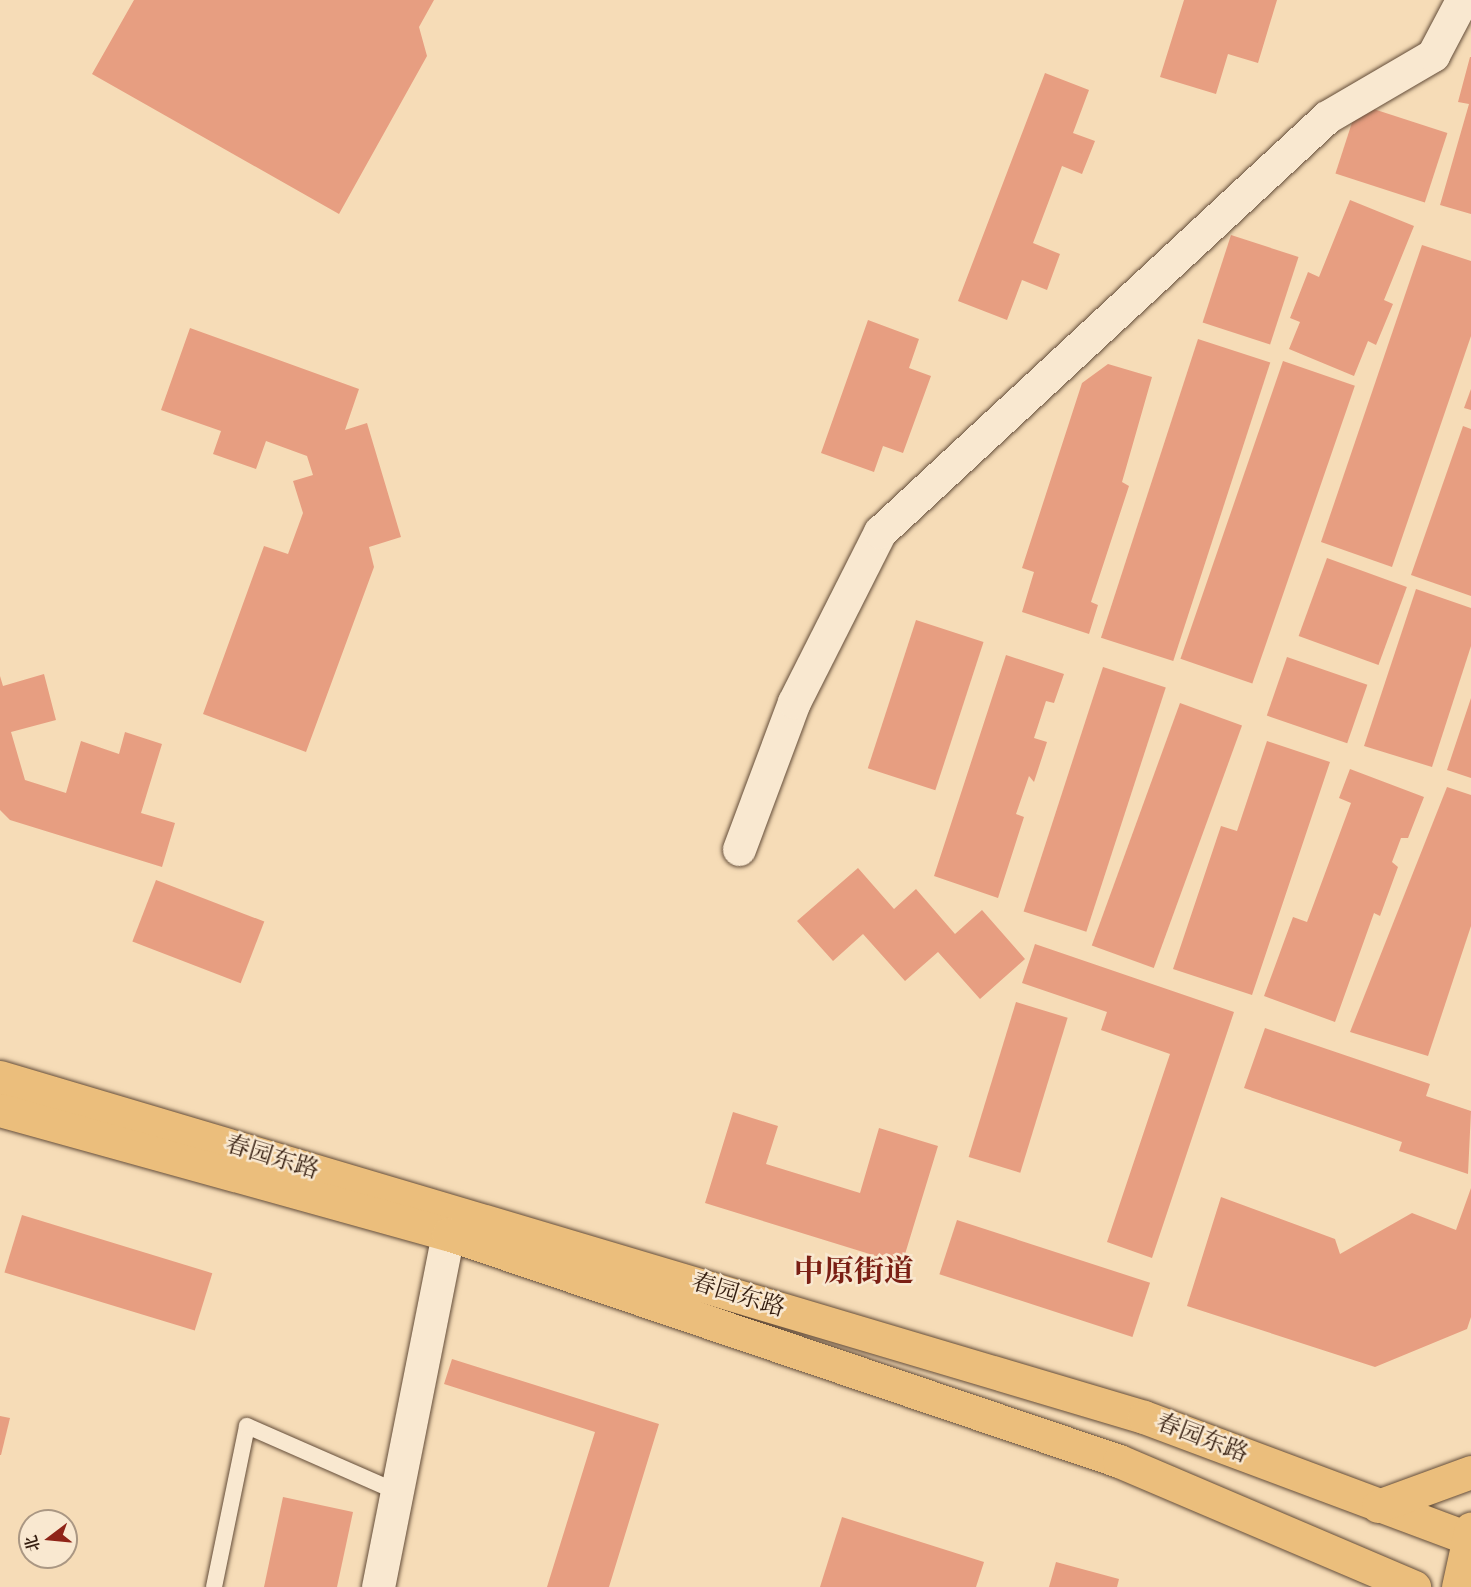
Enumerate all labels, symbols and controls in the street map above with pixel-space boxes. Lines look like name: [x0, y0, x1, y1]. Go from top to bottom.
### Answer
street label: 春园东路: [222, 1130, 322, 1186]
district label: 中原街道: [794, 1254, 914, 1290]
street label: 春园东路: [688, 1268, 788, 1324]
street label: 春园东路: [1152, 1408, 1252, 1470]
north arrow: [18, 1509, 78, 1569]
text: 北: [21, 1533, 44, 1554]

